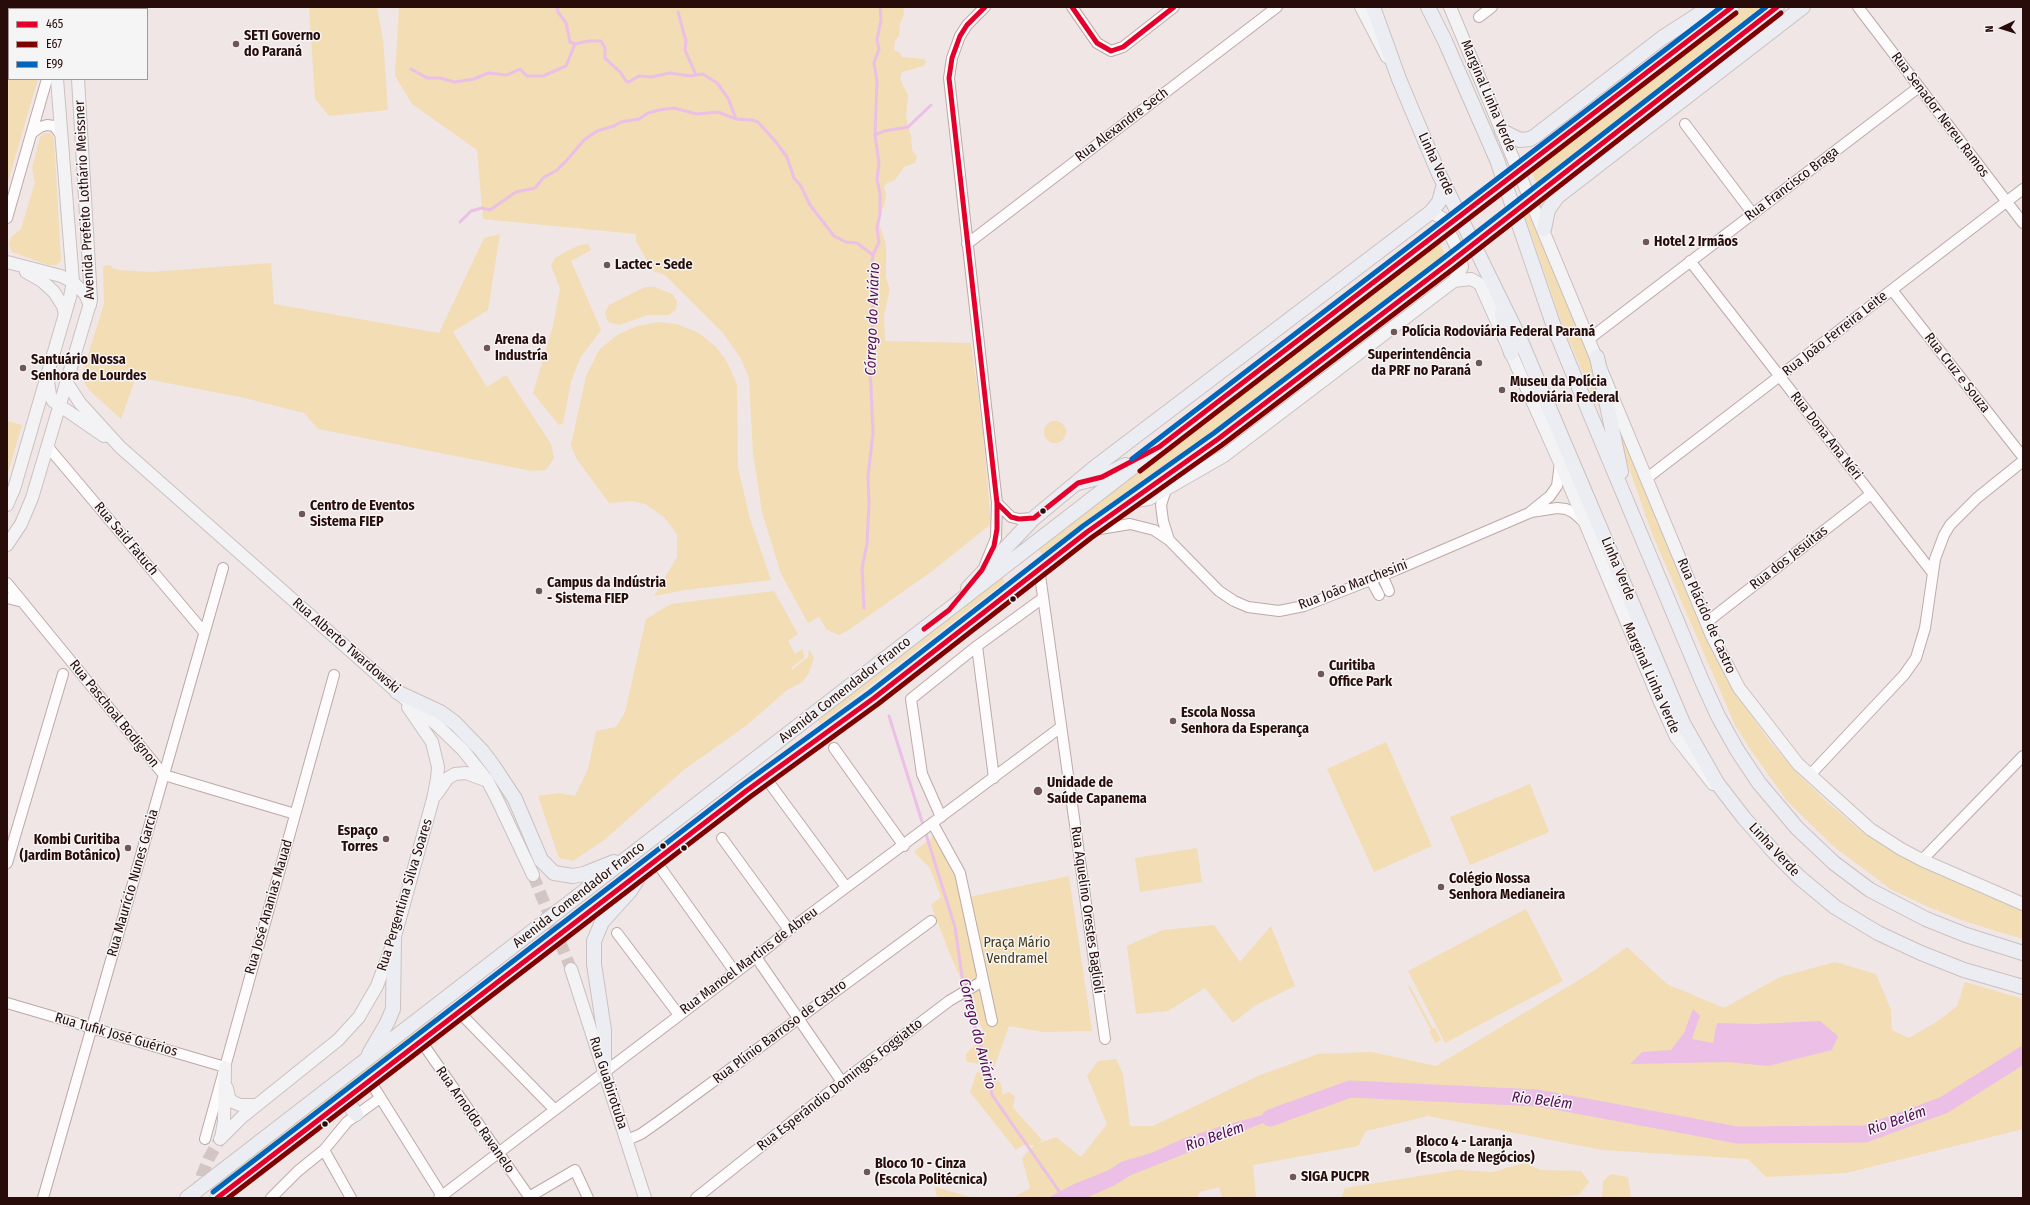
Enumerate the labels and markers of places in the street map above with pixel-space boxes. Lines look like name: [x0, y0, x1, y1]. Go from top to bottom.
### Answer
place label: SETI Governo do Paraná: [244, 28, 321, 60]
marker: SETI Governo do Paraná: [231, 39, 241, 49]
place label: Hotel 2 Irmãos: [1654, 234, 1738, 250]
marker: Hotel 2 Irmãos: [1641, 237, 1651, 247]
place label: Lactec - Sede: [615, 257, 693, 273]
marker: Lactec - Sede: [602, 260, 612, 270]
place label: Polícia Rodoviária Federal Paraná: [1402, 324, 1595, 340]
marker: Polícia Rodoviária Federal Paraná: [1389, 327, 1399, 337]
place label: Arena da Industría: [495, 332, 548, 364]
marker: Arena da Industría: [482, 343, 492, 353]
place label: Superintendência da PRF no Paraná: [1368, 347, 1471, 380]
place label: Santuário Nossa Senhora de Lourdes: [31, 352, 146, 384]
marker: Superintendência da PRF no Paraná: [1474, 358, 1484, 368]
marker: Santuário Nossa Senhora de Lourdes: [18, 363, 28, 373]
place label: Museu da Polícia Rodoviária Federal: [1510, 374, 1619, 406]
marker: Museu da Polícia Rodoviária Federal: [1497, 385, 1507, 395]
place label: Centro de Eventos Sistema FIEP: [310, 498, 415, 530]
unlabelled marker: [1038, 506, 1048, 516]
marker: Centro de Eventos Sistema FIEP: [297, 509, 307, 519]
place label: Campus da Indústria - Sistema FIEP: [547, 575, 666, 608]
marker: Campus da Indústria - Sistema FIEP: [534, 586, 544, 596]
unlabelled marker: [1008, 594, 1018, 604]
place label: Curitiba Office Park: [1329, 658, 1392, 690]
marker: Curitiba Office Park: [1316, 669, 1326, 679]
place label: Escola Nossa Senhora da Esperança: [1181, 705, 1309, 738]
marker: Escola Nossa Senhora da Esperança: [1168, 716, 1178, 726]
place label: Unidade de Saúde Capanema: [1047, 775, 1147, 808]
marker: Unidade de Saúde Capanema: [1032, 785, 1044, 797]
place label: Espaço Torres: [338, 823, 378, 856]
place label: Kombi Curitiba (Jardim Botânico): [19, 832, 120, 864]
marker: Espaço Torres: [381, 834, 391, 844]
unlabelled marker: [658, 841, 668, 851]
marker: Kombi Curitiba (Jardim Botânico): [123, 843, 133, 853]
unlabelled marker: [679, 843, 689, 853]
place label: Colégio Nossa Senhora Medianeira: [1449, 871, 1565, 904]
marker: Colégio Nossa Senhora Medianeira: [1436, 882, 1446, 892]
unlabelled marker: [320, 1119, 330, 1129]
place label: Bloco 4 - Laranja (Escola de Negócios): [1416, 1134, 1535, 1166]
marker: Bloco 4 - Laranja (Escola de Negócios): [1403, 1145, 1413, 1155]
place label: Bloco 10 - Cinza (Escola Politécnica): [875, 1156, 987, 1188]
marker: Bloco 10 - Cinza (Escola Politécnica): [862, 1167, 872, 1177]
place label: SIGA PUCPR: [1301, 1169, 1369, 1185]
marker: SIGA PUCPR: [1288, 1172, 1298, 1182]

